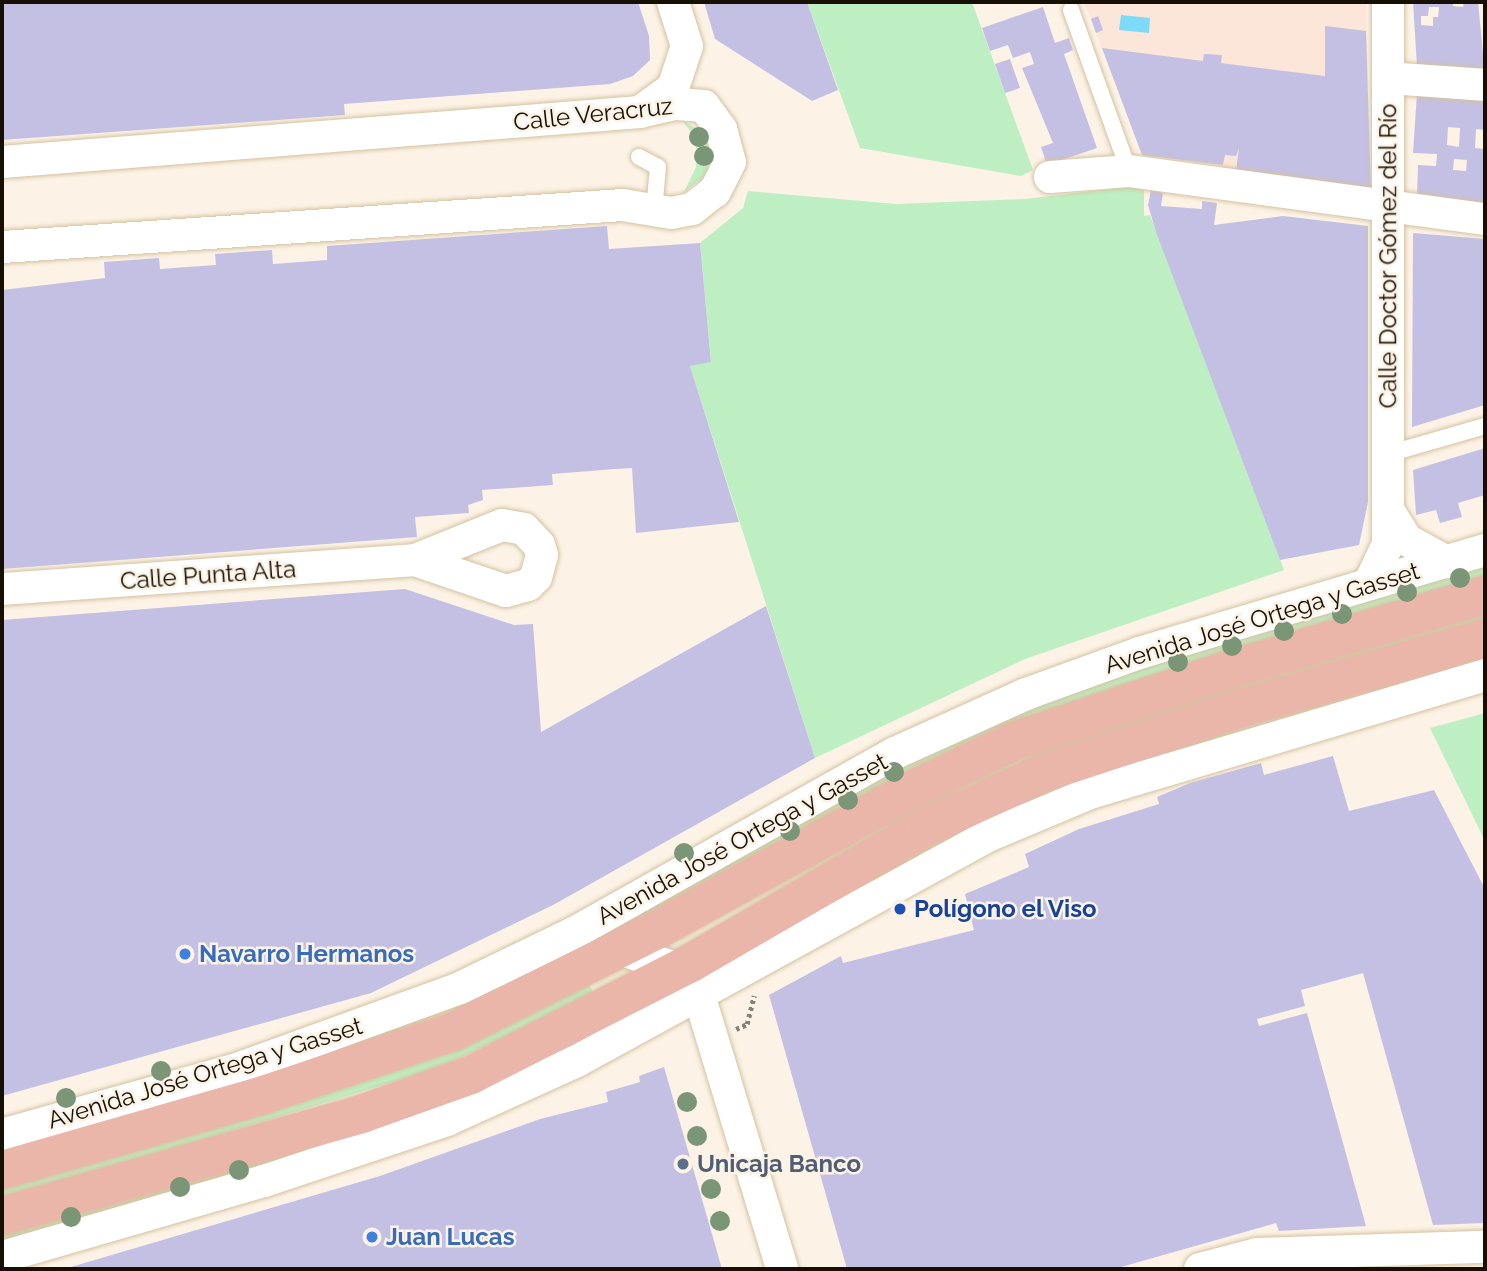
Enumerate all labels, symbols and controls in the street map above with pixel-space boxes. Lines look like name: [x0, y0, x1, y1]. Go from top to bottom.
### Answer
street label: Calle Veracruz: [512, 91, 674, 137]
street label: Calle Doctor Gómez del Río: [1374, 103, 1402, 409]
street label: Calle Punta Alta: [119, 554, 297, 596]
street label: Avenida José Ortega y Gasset: [1100, 556, 1424, 680]
street label: Avenida José Ortega y Gasset: [591, 747, 893, 931]
place label: Polígono el Viso: [914, 895, 1098, 923]
marker: Polígono el Viso: [892, 901, 908, 917]
place label: Navarro Hermanos: [199, 940, 414, 968]
marker: Navarro Hermanos: [177, 946, 193, 962]
street label: Avenida José Ortega y Gasset: [43, 1011, 367, 1135]
place label: Unicaja Banco: [697, 1150, 861, 1178]
marker: Unicaja Banco: [675, 1156, 691, 1172]
place label: Juan Lucas: [386, 1223, 514, 1251]
marker: Juan Lucas: [364, 1229, 380, 1245]

